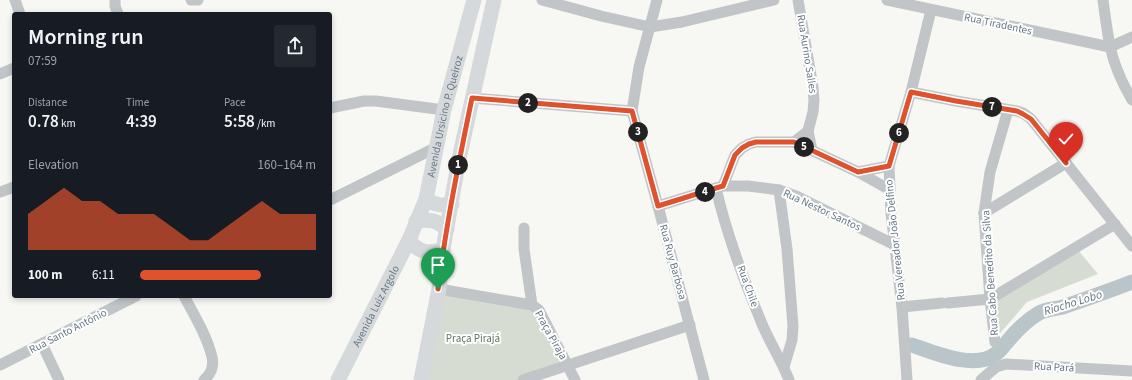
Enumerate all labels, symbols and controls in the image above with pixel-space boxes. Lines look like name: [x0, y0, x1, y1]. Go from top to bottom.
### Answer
street label: Rua Tiradentes: [963, 10, 1034, 39]
street label: Rua Aurino Salles: [793, 13, 821, 95]
text: Morning run: [28, 21, 144, 53]
button: share: [274, 25, 316, 67]
text: 07:59: [28, 52, 57, 70]
street label: Avenida Ursicino P. Queiroz: [423, 53, 466, 179]
pin: 2: [518, 93, 538, 113]
text: Distance: [28, 95, 67, 110]
text: Time: [126, 95, 149, 110]
text: Pace: [224, 95, 246, 110]
text: 2: [525, 95, 531, 110]
pin: 7: [982, 97, 1002, 117]
text: 7: [989, 99, 995, 114]
text: 0.78: [28, 110, 59, 134]
text: 4:39: [126, 110, 157, 134]
text: 5:58: [224, 110, 255, 134]
text: km: [59, 116, 76, 131]
text: /km: [255, 116, 275, 131]
pin: 3: [628, 122, 648, 142]
pin: [1049, 122, 1083, 163]
pin: 6: [889, 123, 909, 143]
text: 3: [635, 124, 641, 139]
text: 6: [896, 125, 902, 140]
icon: check: [1055, 128, 1077, 150]
pin: 5: [794, 137, 814, 157]
text: 5: [801, 139, 807, 154]
pin: 1: [448, 155, 468, 175]
text: Elevation: [28, 156, 79, 174]
text: 160–164 m: [258, 156, 316, 174]
text: 1: [455, 157, 461, 172]
street label: Rua Vereador João Delfino: [881, 179, 909, 301]
pin: 4: [695, 182, 715, 202]
text: 4: [702, 184, 708, 199]
street label: Rua Nestor Santos: [781, 185, 864, 235]
street label: Rua Cabo Benedito da Silva: [978, 210, 1002, 336]
street label: Rua Ruy Barbosa: [656, 223, 690, 301]
pin: [421, 248, 455, 289]
icon: arrive: [427, 254, 449, 276]
street label: Avenida Luiz Argolo: [349, 263, 403, 349]
street label: Rua Chile: [734, 263, 763, 309]
text: 100 m: [28, 266, 62, 284]
text: 6:11: [92, 266, 115, 284]
water label: Riacho Lobo: [1042, 286, 1104, 320]
street label: Rua Santo Antônio: [27, 305, 109, 357]
street label: Praça Piraja: [531, 308, 571, 362]
park label: Praça Pirajá: [446, 331, 500, 346]
street label: Rua Pará: [1033, 358, 1075, 376]

